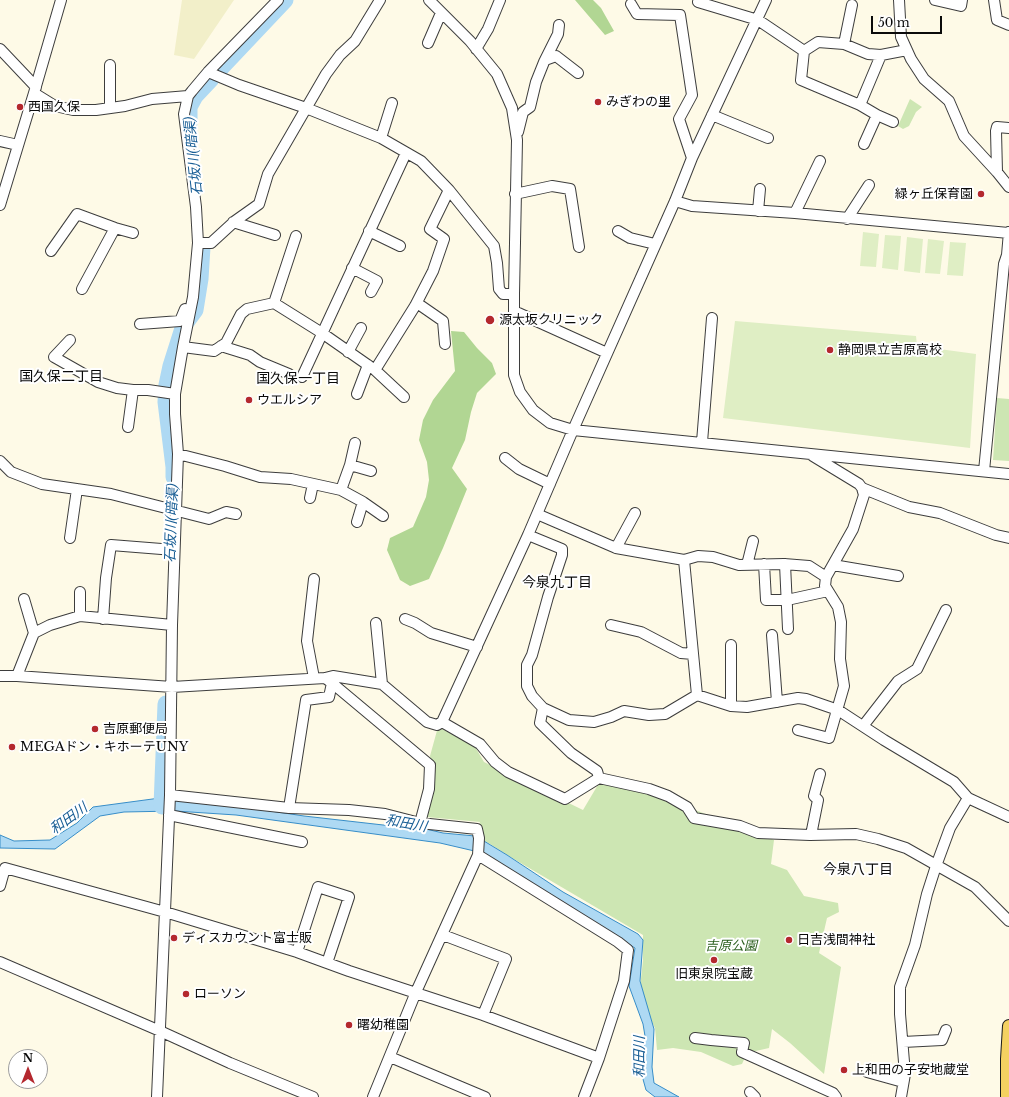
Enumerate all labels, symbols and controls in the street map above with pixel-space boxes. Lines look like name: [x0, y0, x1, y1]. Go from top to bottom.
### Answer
scale bar: [873, 8, 944, 34]
text: 50 m: [878, 15, 910, 30]
place label: みぎわの里: [606, 94, 671, 110]
marker: みぎわの里: [593, 97, 603, 107]
place label: 西国久保: [28, 99, 80, 115]
marker: 西国久保: [15, 102, 25, 112]
water label: 石坂川(暗渠): [181, 116, 207, 196]
place label: 緑ヶ丘保育園: [895, 186, 973, 202]
marker: 緑ヶ丘保育園: [976, 189, 986, 199]
place label: 源太坂クリニック: [499, 312, 603, 328]
marker: 源太坂クリニック: [484, 314, 496, 326]
place label: 静岡県立吉原高校: [838, 342, 942, 358]
marker: 静岡県立吉原高校: [825, 345, 835, 355]
district label: 国久保二丁目: [19, 369, 103, 385]
district label: 国久保一丁目: [256, 371, 340, 387]
place label: ウエルシア: [257, 392, 322, 408]
marker: ウエルシア: [244, 395, 254, 405]
water label: 石坂川(暗渠): [162, 483, 182, 563]
district label: 今泉九丁目: [522, 575, 592, 591]
place label: 吉原郵便局: [103, 721, 168, 737]
marker: 吉原郵便局: [90, 724, 100, 734]
place label: MEGAドン・キホーテUNY: [20, 739, 188, 755]
marker: MEGAドン・キホーテUNY: [7, 742, 17, 752]
water label: 和田川: [47, 800, 91, 838]
water label: 和田川: [384, 812, 428, 836]
district label: 今泉八丁目: [823, 862, 893, 878]
place label: ディスカウント富士販: [182, 930, 312, 946]
place label: 日吉浅間神社: [797, 932, 875, 948]
marker: ディスカウント富士販: [169, 933, 179, 943]
marker: 日吉浅間神社: [784, 935, 794, 945]
park label: 吉原公園: [705, 938, 757, 954]
marker: 旧東泉院宝蔵: [709, 955, 719, 965]
place label: 旧東泉院宝蔵: [675, 966, 753, 982]
place label: ローソン: [194, 986, 246, 1002]
marker: ローソン: [181, 989, 191, 999]
place label: 曙幼稚園: [357, 1017, 409, 1033]
marker: 曙幼稚園: [344, 1020, 354, 1030]
water label: 和田川: [632, 1036, 648, 1078]
north arrow: [8, 1049, 48, 1089]
text: N: [23, 1051, 33, 1065]
place label: 上和田の子安地蔵堂: [852, 1062, 969, 1078]
marker: 上和田の子安地蔵堂: [839, 1065, 849, 1075]

